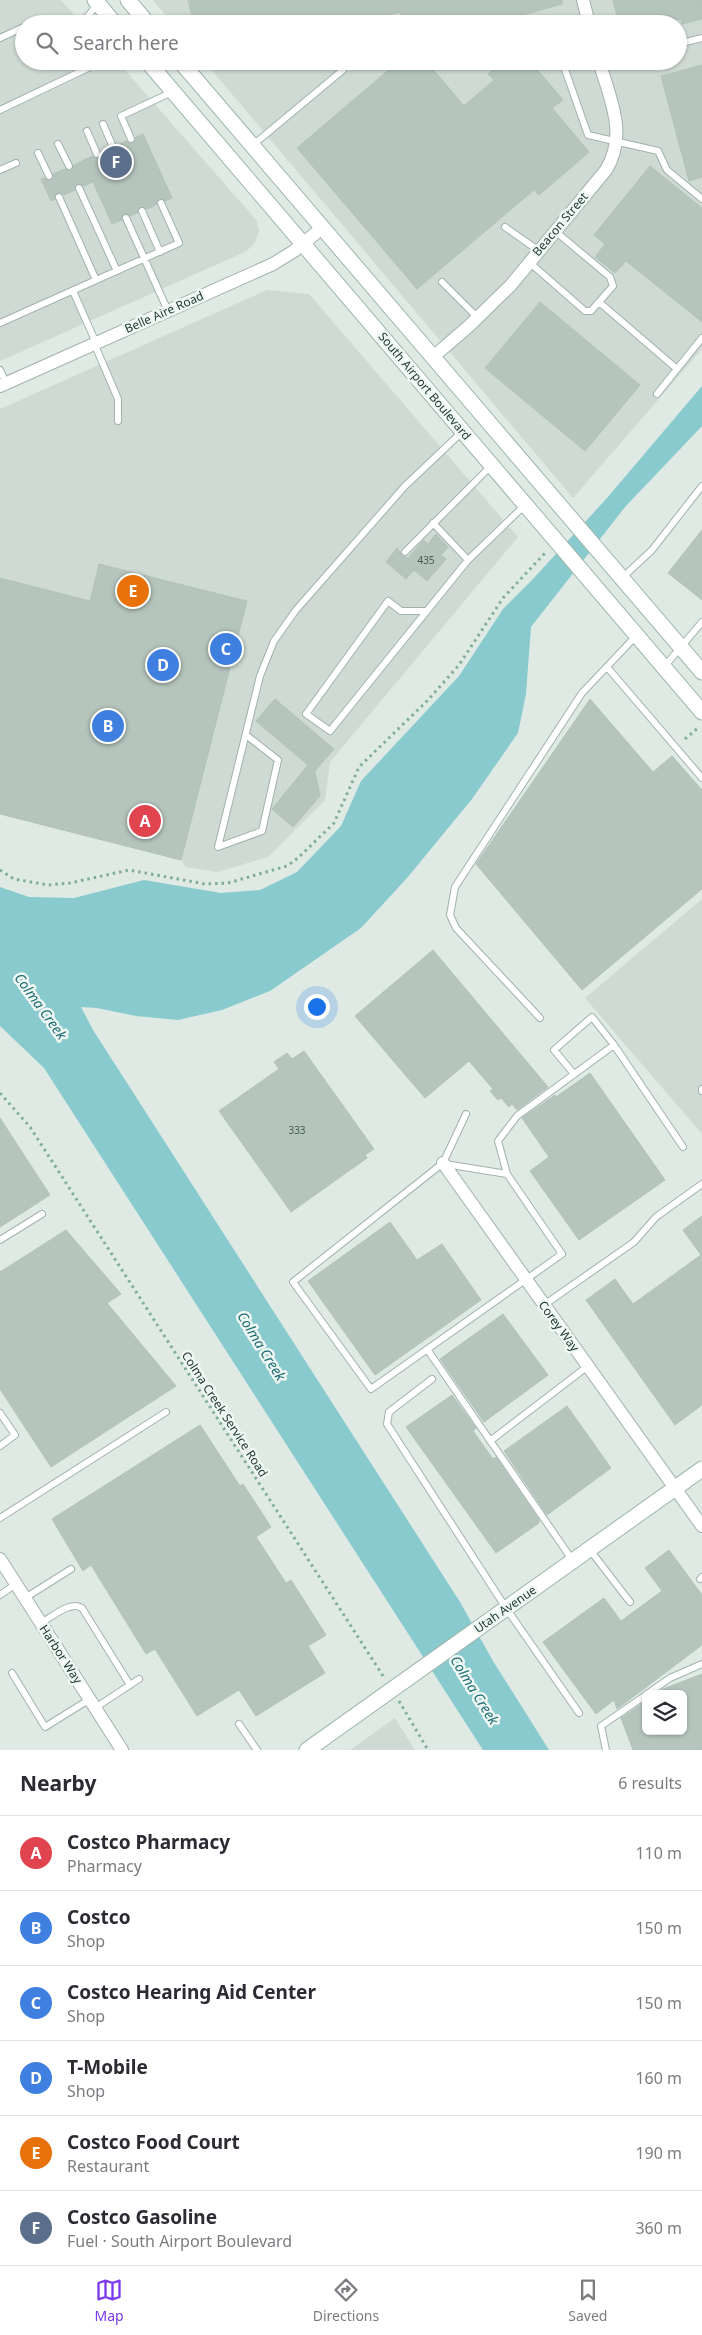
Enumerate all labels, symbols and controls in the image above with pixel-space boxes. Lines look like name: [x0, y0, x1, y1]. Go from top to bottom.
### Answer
search box: [15, 15, 687, 70]
icon: search: [33, 29, 61, 57]
text: Search here: [73, 30, 179, 56]
pin: F: [100, 143, 132, 181]
street label: Beacon Street: [528, 188, 592, 259]
street label: Belle Aire Road: [122, 287, 206, 337]
street label: South Airport Boulevard: [375, 328, 475, 444]
house number: 435: [417, 553, 435, 567]
pin: E: [117, 572, 149, 610]
pin: C: [210, 630, 242, 668]
pin: D: [147, 646, 179, 684]
pin: B: [92, 707, 124, 745]
pin: A: [129, 802, 161, 840]
water label: Colma Creek: [10, 969, 72, 1044]
your location: [304, 994, 330, 1020]
house number: 333: [288, 1123, 306, 1137]
street label: Corey Way: [535, 1297, 584, 1356]
water label: Colma Creek: [233, 1308, 291, 1385]
street label: Colma Creek Service Road: [178, 1348, 272, 1480]
street label: Utah Avenue: [470, 1581, 540, 1637]
street label: Harbor Way: [36, 1621, 87, 1687]
water label: Colma Creek: [446, 1652, 504, 1729]
map controls: [642, 1690, 687, 1735]
button: layers: [642, 1690, 687, 1735]
text: Nearby: [20, 1769, 96, 1797]
text: 6 results: [618, 1772, 682, 1794]
text: Costco Pharmacy: [67, 1829, 230, 1855]
text: A: [30, 1842, 42, 1864]
text: 110 m: [635, 1842, 682, 1864]
text: Pharmacy: [67, 1855, 142, 1877]
text: Costco: [67, 1904, 131, 1930]
text: B: [31, 1917, 41, 1939]
text: 150 m: [635, 1917, 682, 1939]
text: Shop: [67, 1930, 105, 1952]
text: Costco Hearing Aid Center: [67, 1979, 316, 2005]
text: C: [31, 1992, 41, 2014]
text: 150 m: [635, 1992, 682, 2014]
text: Shop: [67, 2005, 105, 2027]
text: T-Mobile: [67, 2054, 148, 2080]
text: D: [30, 2067, 42, 2089]
text: 160 m: [635, 2067, 682, 2089]
text: Shop: [67, 2080, 105, 2102]
text: Costco Food Court: [67, 2129, 240, 2155]
text: E: [32, 2142, 40, 2164]
text: 190 m: [635, 2142, 682, 2164]
text: Restaurant: [67, 2155, 149, 2177]
text: Costco Gasoline: [67, 2204, 217, 2230]
text: F: [32, 2217, 40, 2239]
text: 360 m: [635, 2217, 682, 2239]
text: Fuel · South Airport Boulevard: [67, 2230, 292, 2252]
tab: Map: [95, 2276, 124, 2325]
tab: Directions: [313, 2276, 379, 2325]
tab: Saved: [568, 2276, 607, 2325]

